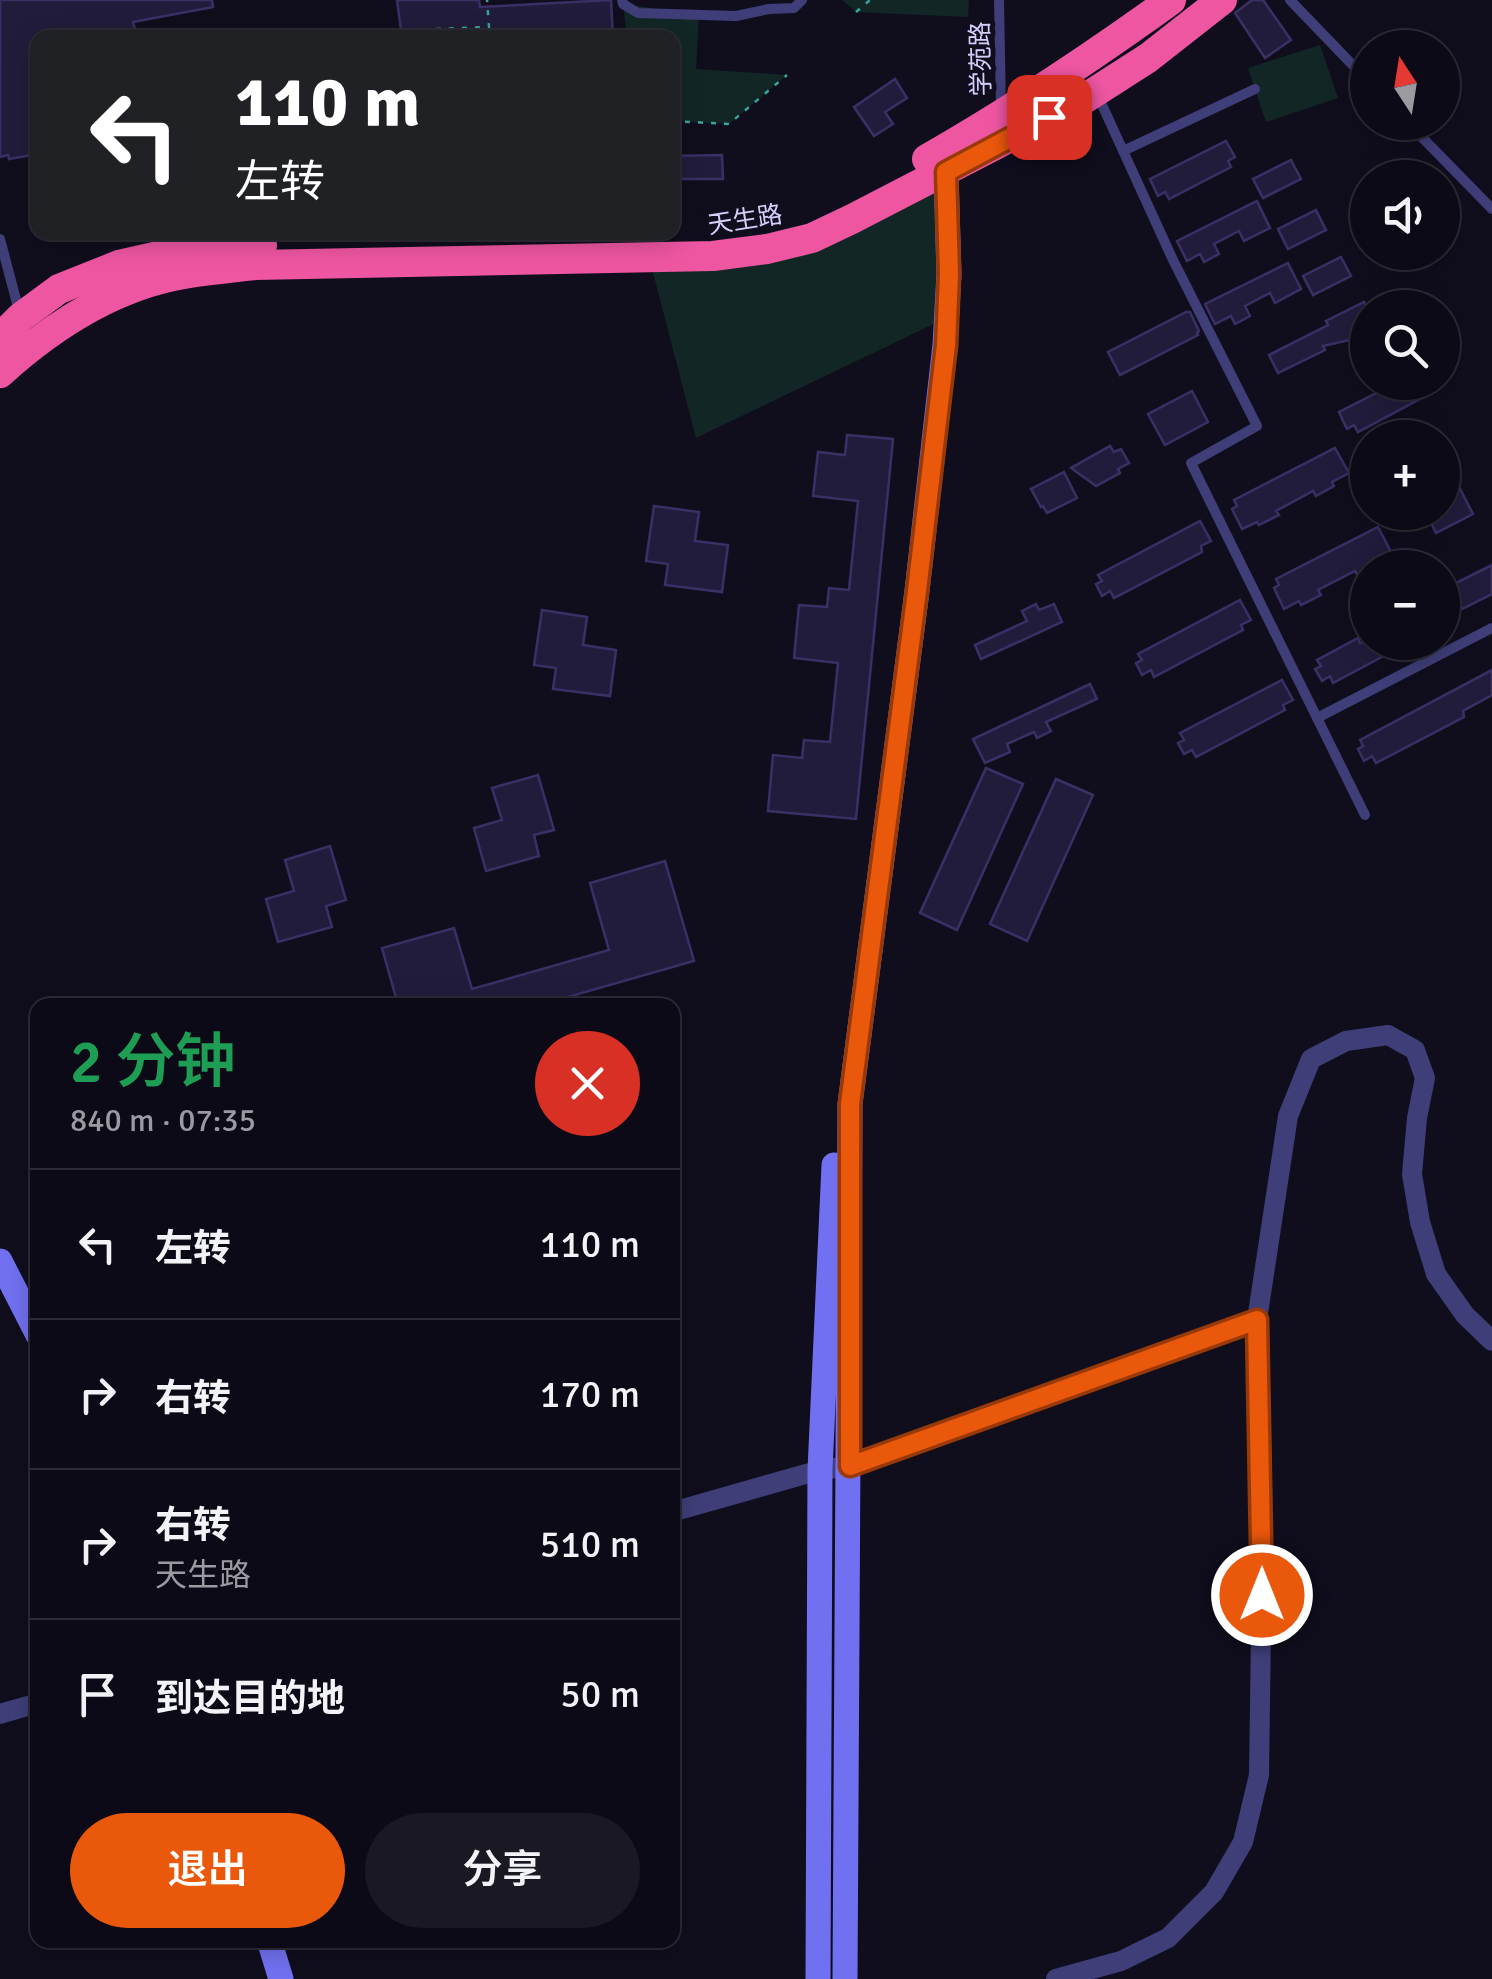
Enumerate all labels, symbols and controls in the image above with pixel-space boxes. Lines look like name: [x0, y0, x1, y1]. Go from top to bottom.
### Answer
street label: 学苑路: [964, 21, 997, 97]
north arrow: [1350, 30, 1460, 140]
map controls: [1350, 30, 1460, 660]
text: 110 m: [235, 59, 420, 145]
icon: left: [70, 70, 200, 200]
pin: [1007, 75, 1092, 160]
icon: arrive: [1022, 90, 1077, 145]
text: 左转: [235, 155, 325, 210]
button: sound: [1350, 160, 1460, 270]
street label: 天生路: [706, 198, 785, 241]
button: search: [1350, 290, 1460, 400]
button: +: [1350, 420, 1460, 530]
button: −: [1350, 550, 1460, 660]
text: 2 分钟: [70, 1026, 236, 1100]
button: close: [535, 1031, 640, 1136]
text: 840 m · 07:35: [70, 1101, 256, 1140]
icon: left: [70, 1217, 125, 1272]
text: 110 m: [540, 1221, 640, 1268]
text: 左转: [155, 1225, 231, 1272]
icon: right: [70, 1367, 125, 1422]
text: 170 m: [540, 1371, 640, 1418]
text: 右转: [155, 1375, 231, 1422]
text: 右转: [155, 1502, 231, 1549]
icon: right: [70, 1517, 125, 1572]
text: 510 m: [540, 1521, 640, 1568]
position arrow: [1210, 1543, 1314, 1647]
text: 天生路: [155, 1556, 251, 1595]
icon: arrive: [70, 1667, 125, 1722]
text: 50 m: [560, 1671, 640, 1718]
text: 到达目的地: [155, 1675, 345, 1722]
button: 退出: [70, 1813, 345, 1928]
button: 分享: [365, 1813, 640, 1928]

